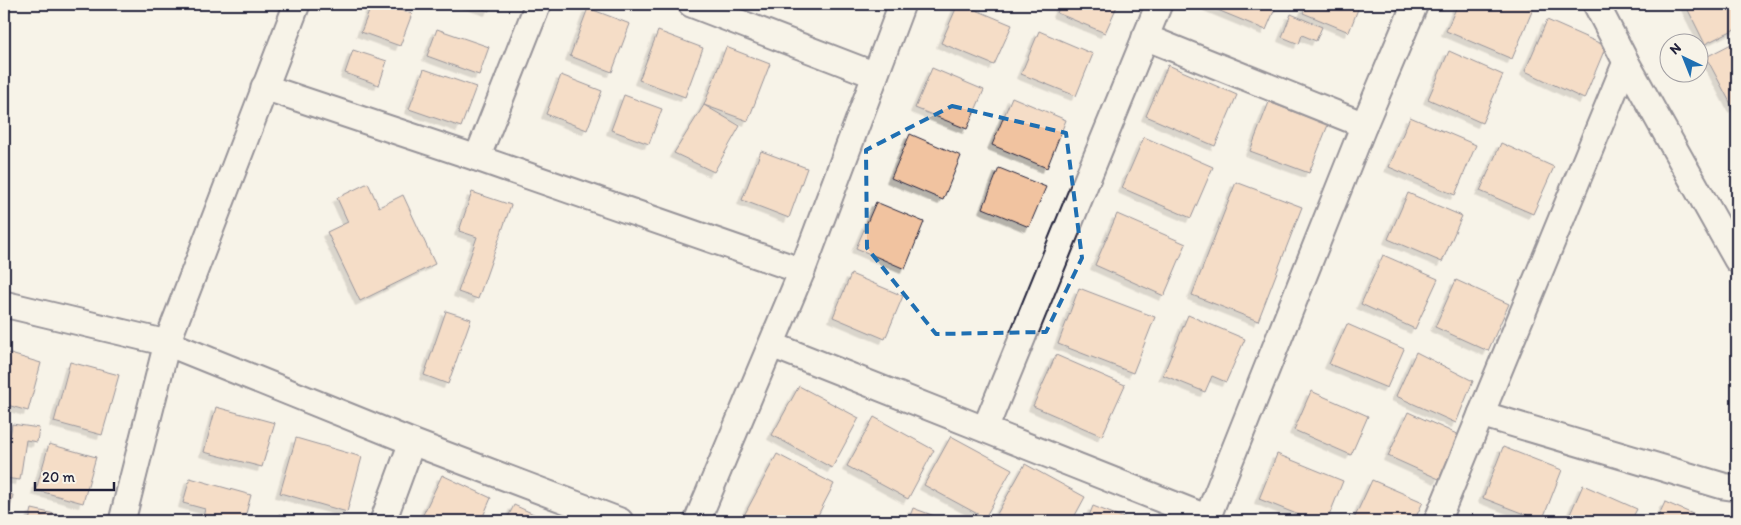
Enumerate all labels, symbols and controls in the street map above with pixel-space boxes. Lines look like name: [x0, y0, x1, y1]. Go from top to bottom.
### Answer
north arrow: [1658, 32, 1708, 82]
text: N: [1666, 39, 1685, 58]
scale bar: [35, 460, 114, 492]
text: 20 m: [42, 468, 76, 486]

